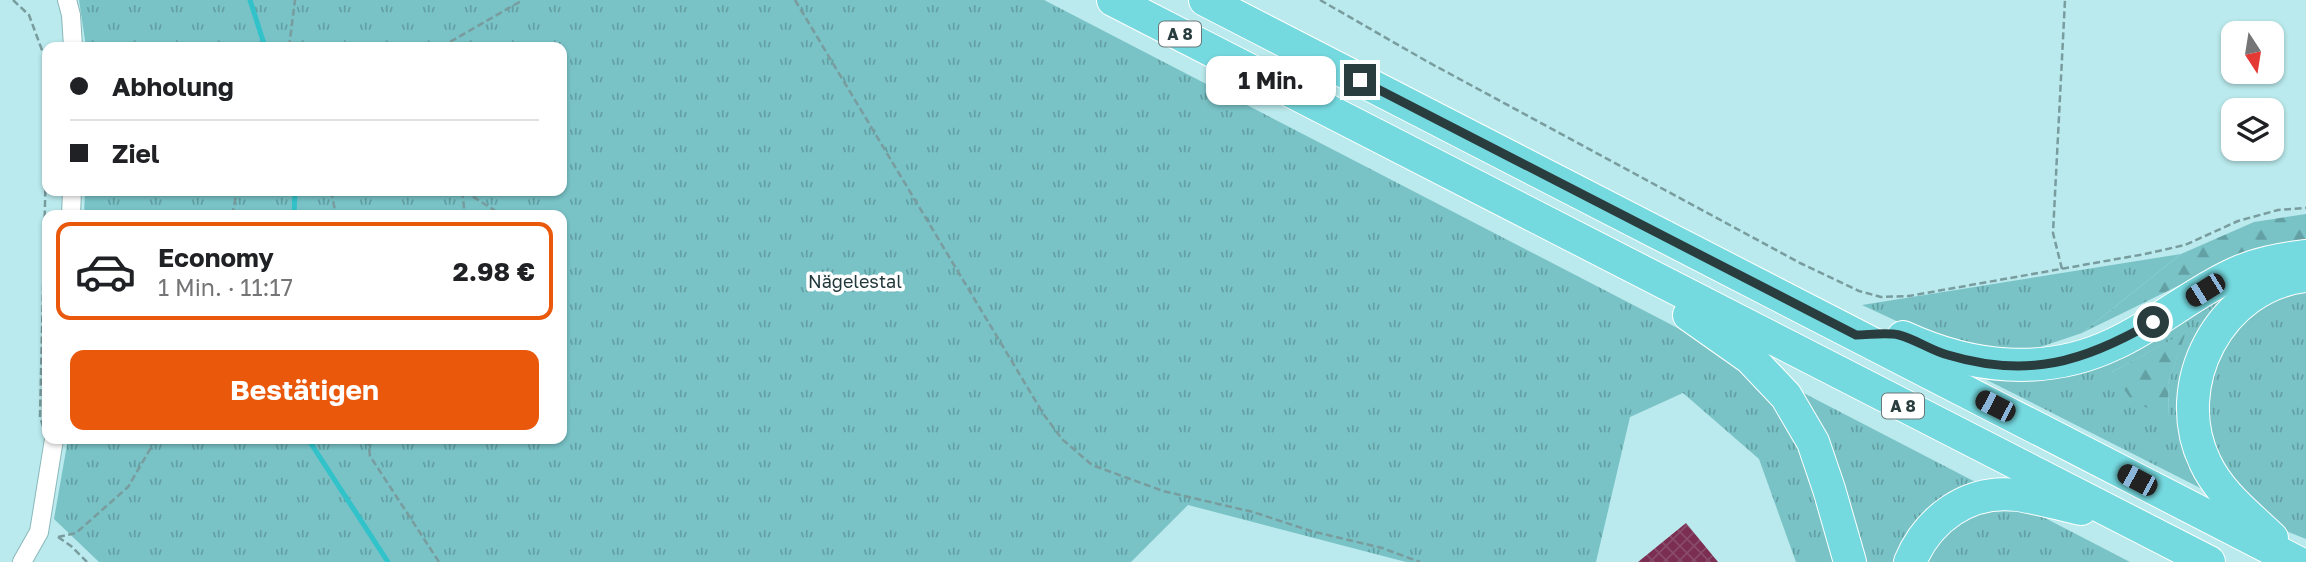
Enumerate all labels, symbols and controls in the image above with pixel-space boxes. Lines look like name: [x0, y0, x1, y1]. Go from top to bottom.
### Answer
north arrow: [2221, 21, 2284, 84]
map controls: [2221, 21, 2284, 161]
road number: A 8: [1159, 22, 1201, 46]
callout: 1 Min.: [1206, 56, 1336, 104]
route end: [1344, 64, 1376, 96]
text: 1 Min.: [1238, 66, 1304, 94]
text: Abholung: [112, 71, 234, 102]
button: layers: [2221, 98, 2284, 161]
text: Ziel: [112, 138, 160, 169]
icon: car: [74, 240, 137, 303]
text: Economy: [158, 242, 274, 273]
text: 2.98 €: [453, 256, 535, 287]
park label: Nägelestal: [808, 270, 902, 292]
car: [2182, 270, 2229, 310]
text: 1 Min. · 11:17: [158, 273, 293, 301]
route start: [2137, 306, 2169, 338]
button: Bestätigen: [70, 350, 539, 430]
car: [1972, 387, 2019, 425]
road number: A 8: [1882, 394, 1924, 418]
car: [2114, 461, 2161, 499]

